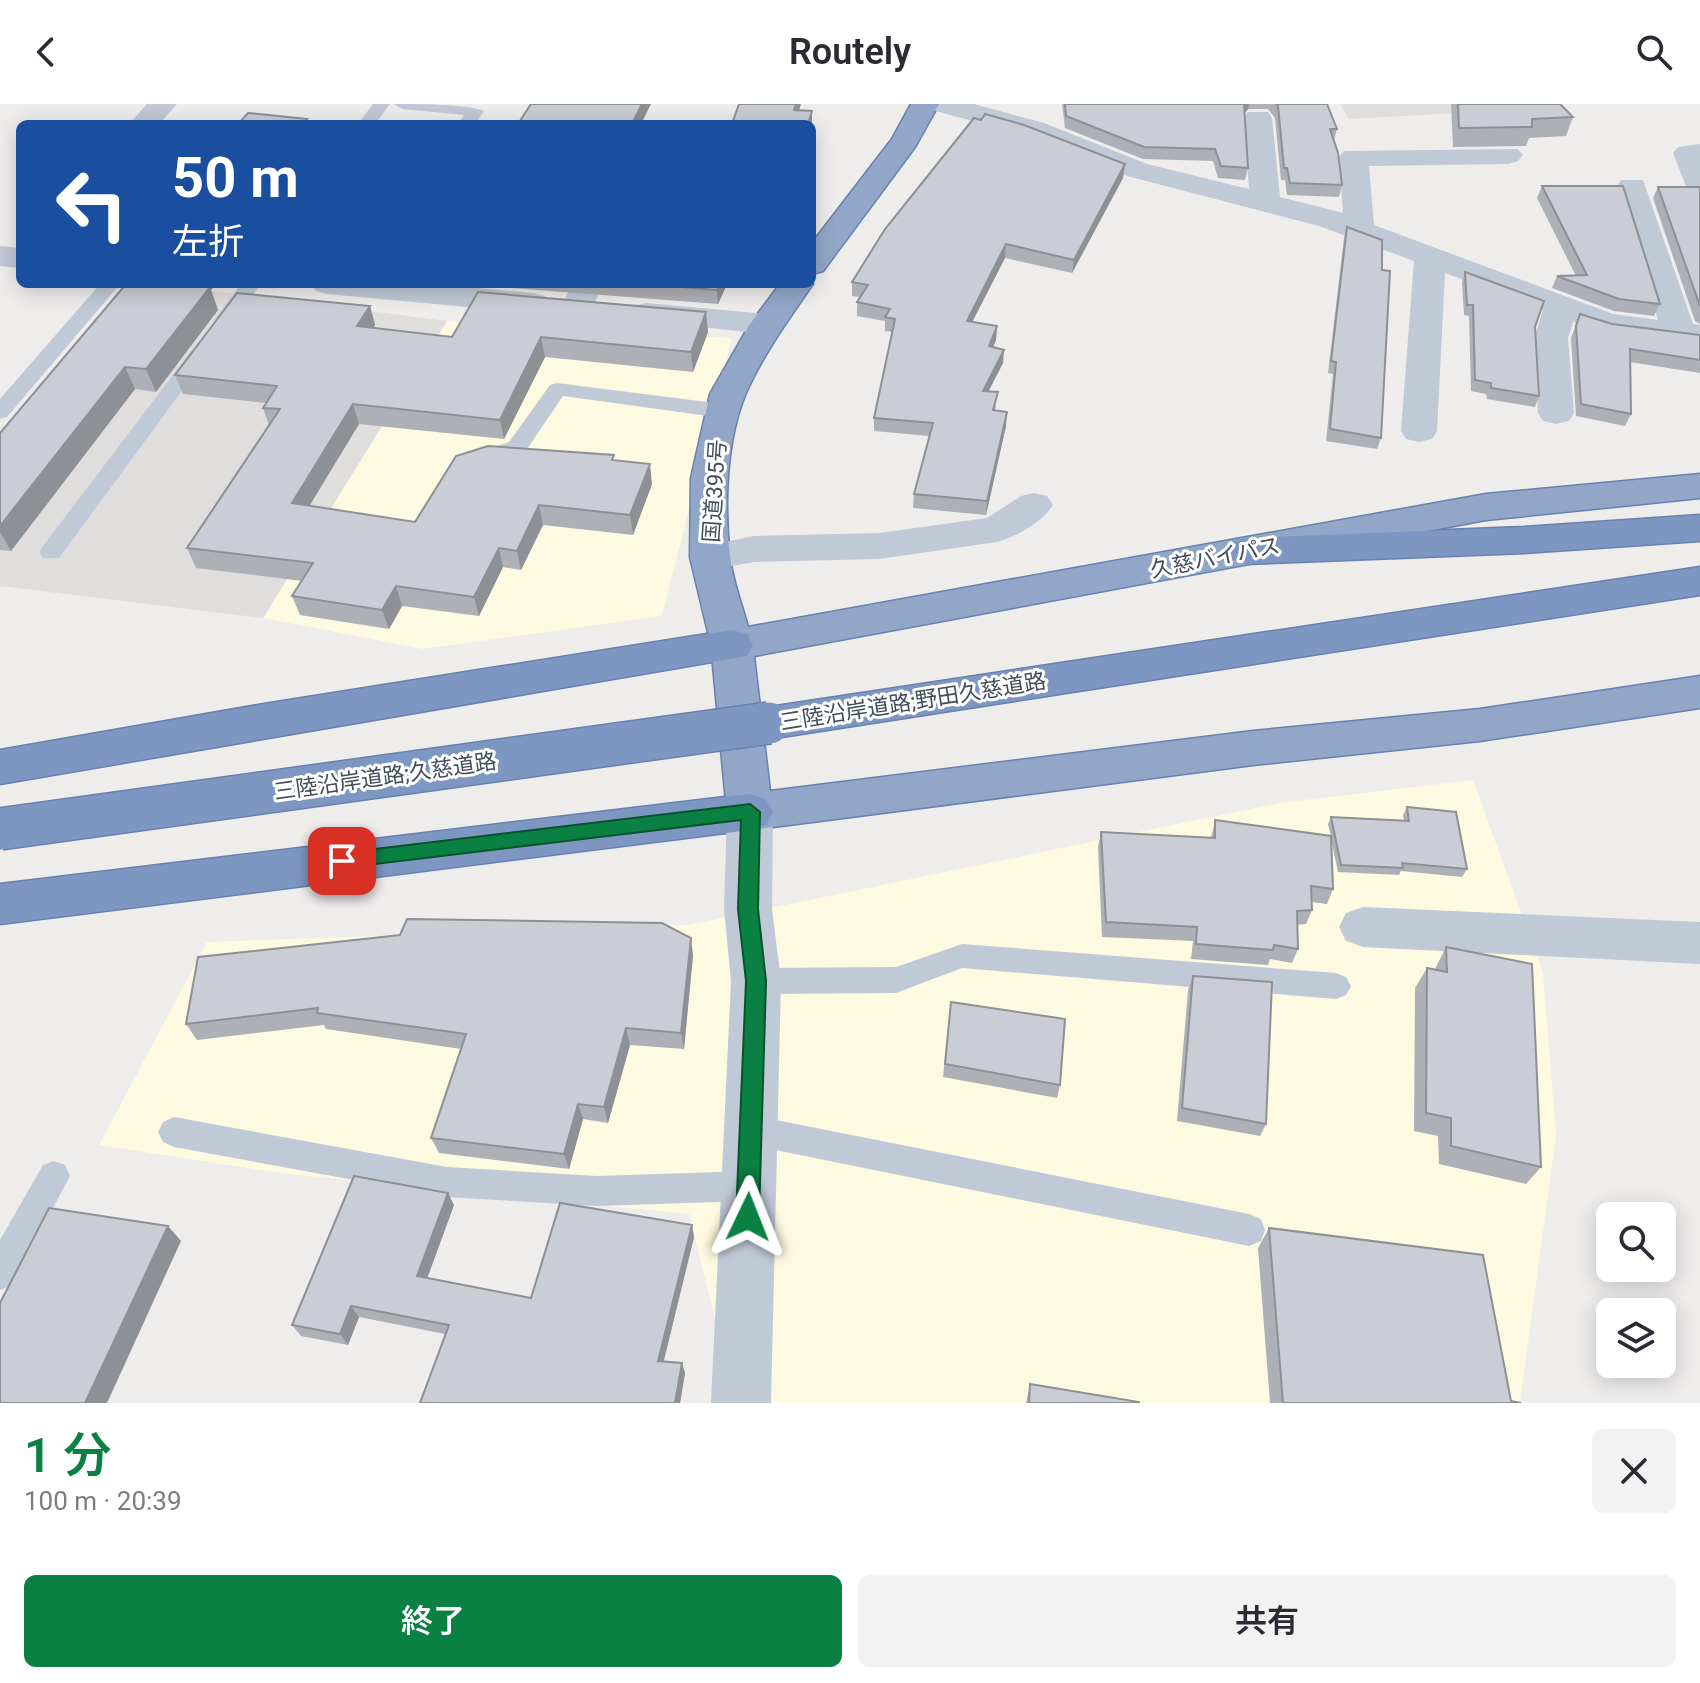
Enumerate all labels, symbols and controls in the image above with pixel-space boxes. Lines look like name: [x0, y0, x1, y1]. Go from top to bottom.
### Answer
icon: back: [24, 30, 68, 74]
icon: search: [1632, 30, 1676, 74]
text: Routely: [789, 31, 911, 73]
text: 50 m: [172, 145, 299, 211]
icon: left: [40, 152, 144, 256]
text: 左折: [172, 221, 244, 263]
street label: 国道395号: [698, 439, 731, 543]
street label: 久慈バイパス: [1148, 533, 1282, 582]
street label: 三陸沿岸道路;野田久慈道路: [778, 668, 1048, 735]
street label: 三陸沿岸道路;久慈道路: [272, 748, 498, 805]
pin: [308, 827, 376, 895]
icon: arrive: [320, 839, 364, 883]
position arrow: [706, 1175, 790, 1259]
map controls: [1596, 1202, 1676, 1378]
button: search: [1596, 1202, 1676, 1282]
button: layers: [1596, 1298, 1676, 1378]
text: 1 分: [24, 1427, 111, 1484]
button: close: [1592, 1429, 1676, 1513]
text: 100 m · 20:39: [24, 1486, 182, 1516]
button: 終了: [24, 1575, 842, 1667]
button: 共有: [858, 1575, 1676, 1667]

